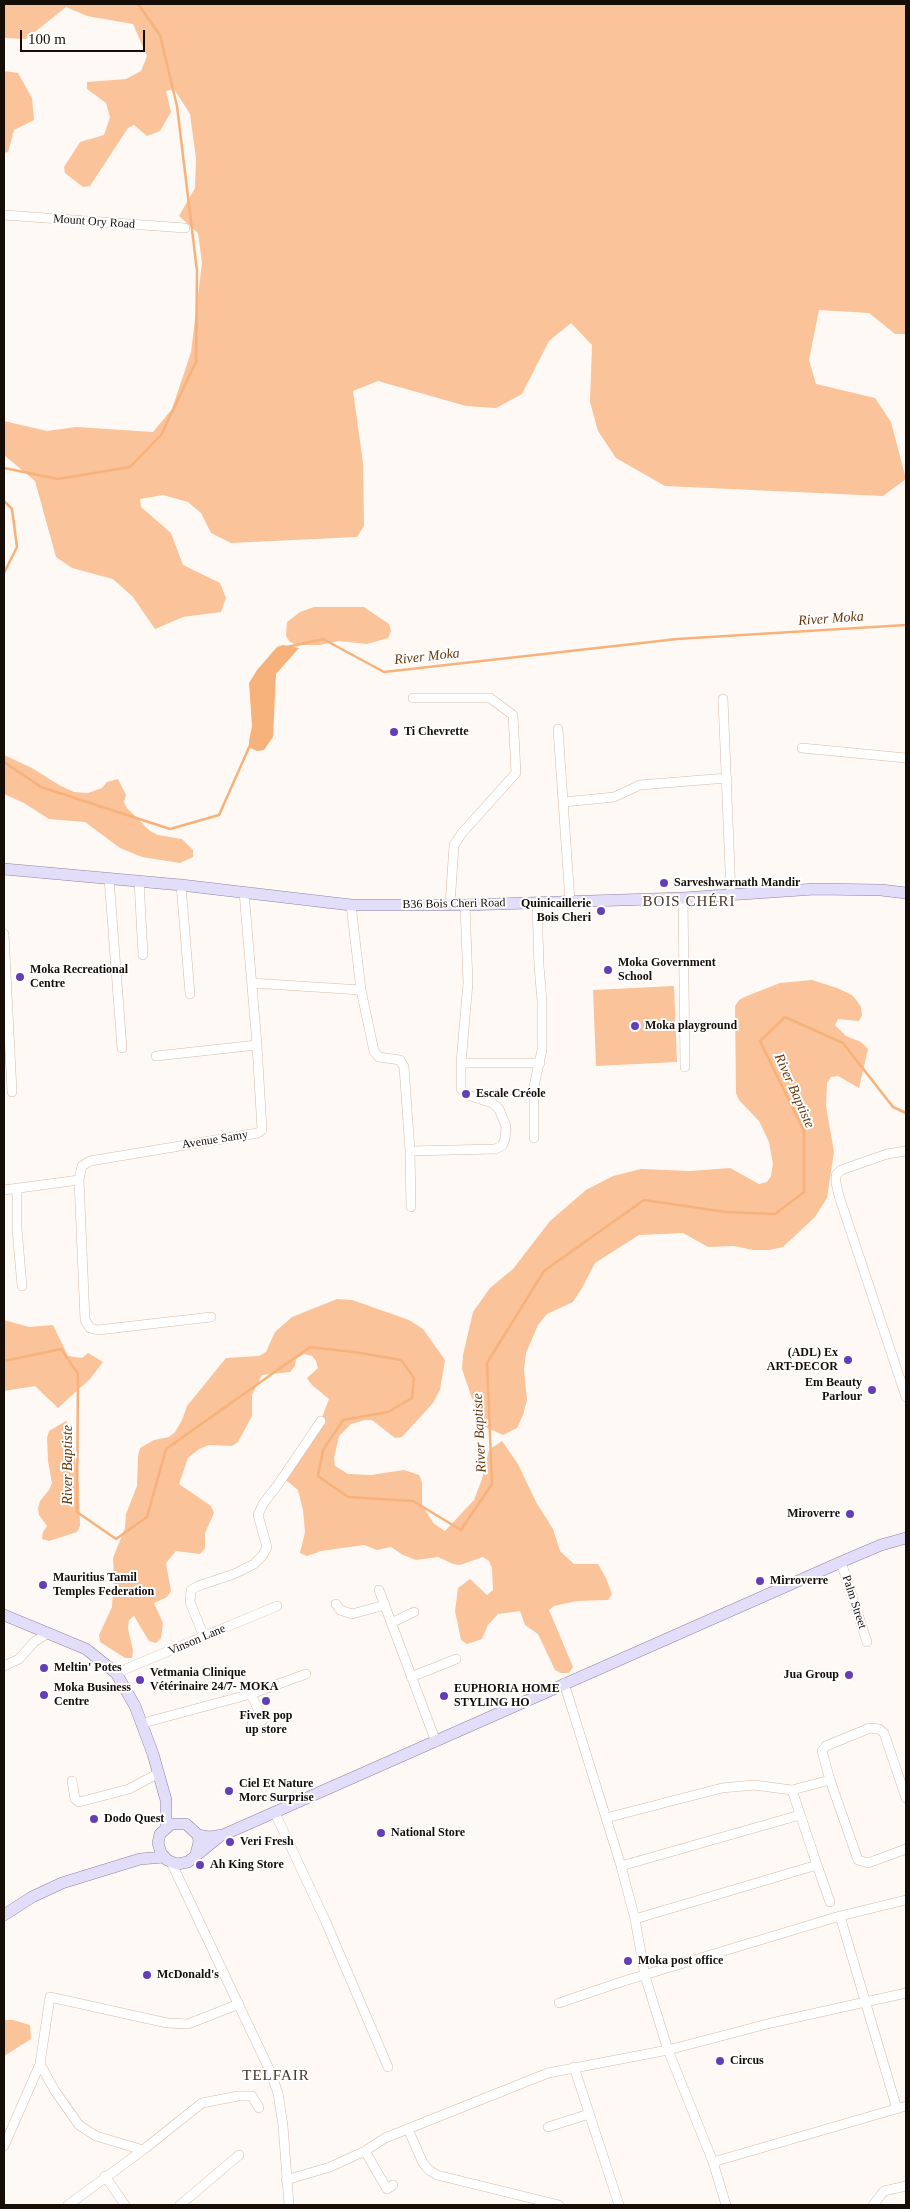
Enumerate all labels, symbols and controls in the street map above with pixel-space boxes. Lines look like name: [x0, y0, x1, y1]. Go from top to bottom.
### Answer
scale bar: [22, 20, 148, 52]
text: 100 m: [28, 31, 66, 47]
street label: Mount Ory Road: [53, 212, 135, 232]
water label: River Moka: [798, 608, 864, 630]
water label: River Moka: [393, 645, 461, 669]
place label: Ti Chevrette: [404, 725, 469, 739]
marker: Ti Chevrette: [388, 726, 400, 738]
place label: Sarveshwarnath Mandir: [674, 876, 800, 890]
marker: Sarveshwarnath Mandir: [658, 877, 670, 889]
district label: BOIS CHÉRI: [641, 893, 737, 911]
street label: B36 Bois Cheri Road: [402, 896, 506, 912]
place label: Quinicaillerie Bois Cheri: [521, 897, 591, 925]
marker: Quinicaillerie Bois Cheri: [595, 905, 607, 917]
place label: Moka Government School: [618, 956, 716, 984]
place label: Moka Recreational Centre: [30, 963, 128, 991]
marker: Moka Government School: [602, 964, 614, 976]
marker: Moka Recreational Centre: [14, 971, 26, 983]
place label: Moka playground: [645, 1019, 737, 1033]
marker: Moka playground: [629, 1020, 641, 1032]
water label: River Baptiste: [770, 1051, 818, 1131]
place label: Escale Créole: [476, 1087, 546, 1101]
marker: Escale Créole: [460, 1088, 472, 1100]
street label: Avenue Samy: [181, 1128, 249, 1152]
place label: (ADL) Ex ART-DECOR: [767, 1346, 838, 1374]
marker: (ADL) Ex ART-DECOR: [842, 1354, 854, 1366]
place label: Em Beauty Parlour: [805, 1376, 862, 1404]
marker: Em Beauty Parlour: [866, 1384, 878, 1396]
water label: River Baptiste: [470, 1393, 490, 1473]
water label: River Baptiste: [60, 1425, 76, 1505]
place label: Miroverre: [787, 1507, 840, 1521]
marker: Miroverre: [844, 1508, 856, 1520]
place label: Mauritius Tamil Temples Federation: [53, 1571, 154, 1599]
street label: Palm Street: [839, 1573, 869, 1631]
place label: Mirroverre: [770, 1574, 828, 1588]
marker: Mirroverre: [754, 1575, 766, 1587]
marker: Mauritius Tamil Temples Federation: [37, 1579, 49, 1591]
street label: Vinson Lane: [166, 1621, 228, 1659]
place label: Meltin' Potes: [54, 1661, 122, 1675]
marker: Meltin' Potes: [38, 1662, 50, 1674]
place label: Vetmania Clinique Vétérinaire 24/7- MOKA: [150, 1666, 278, 1694]
place label: Jua Group: [784, 1668, 839, 1682]
marker: Jua Group: [843, 1669, 855, 1681]
marker: Vetmania Clinique Vétérinaire 24/7- MOKA: [134, 1674, 146, 1686]
place label: Moka Business Centre: [54, 1681, 131, 1709]
place label: EUPHORIA HOME STYLING HO: [454, 1682, 560, 1710]
marker: Moka Business Centre: [38, 1689, 50, 1701]
marker: EUPHORIA HOME STYLING HO: [438, 1690, 450, 1702]
marker: FiveR pop up store: [260, 1695, 272, 1707]
place label: FiveR pop up store: [239, 1709, 293, 1737]
place label: Ciel Et Nature Morc Surprise: [239, 1777, 314, 1805]
marker: Ciel Et Nature Morc Surprise: [223, 1785, 235, 1797]
place label: Dodo Quest: [104, 1812, 164, 1826]
marker: Dodo Quest: [88, 1813, 100, 1825]
place label: National Store: [391, 1826, 465, 1840]
marker: National Store: [375, 1827, 387, 1839]
place label: Veri Fresh: [240, 1835, 294, 1849]
marker: Veri Fresh: [224, 1836, 236, 1848]
place label: Ah King Store: [210, 1858, 284, 1872]
marker: Ah King Store: [194, 1859, 206, 1871]
place label: Moka post office: [638, 1954, 723, 1968]
marker: Moka post office: [622, 1955, 634, 1967]
place label: McDonald's: [157, 1968, 219, 1982]
marker: McDonald's: [141, 1969, 153, 1981]
place label: Circus: [730, 2054, 764, 2068]
marker: Circus: [714, 2055, 726, 2067]
district label: TELFAIR: [241, 2067, 311, 2085]

